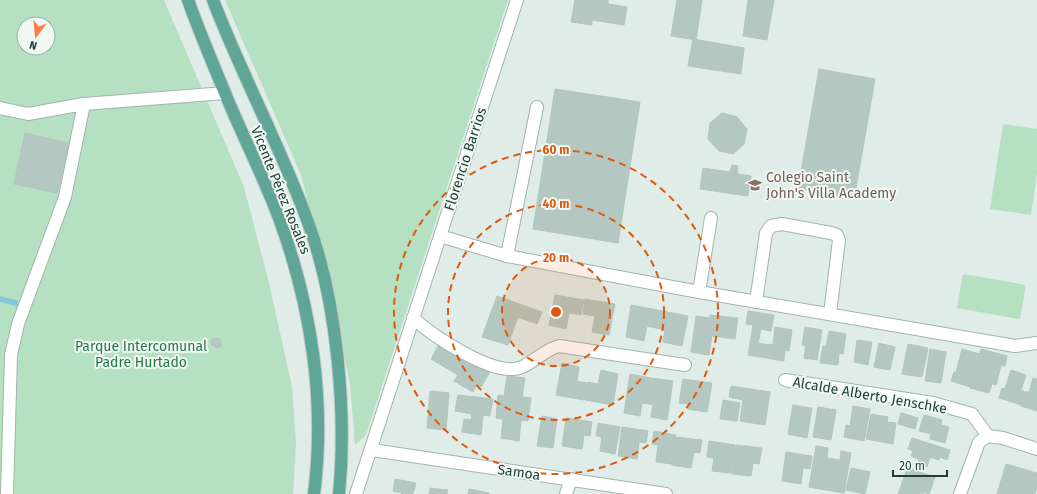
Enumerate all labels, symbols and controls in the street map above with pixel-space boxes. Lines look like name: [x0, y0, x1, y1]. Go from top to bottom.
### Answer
north arrow: [16, 16, 56, 56]
text: N: [28, 38, 39, 52]
street label: Florencio Barrios: [441, 105, 490, 213]
street label: Vicente Pérez Rosales: [247, 124, 314, 257]
text: 60 m: [543, 143, 569, 157]
place label: Colegio Saint John's Villa Academy: [766, 169, 896, 202]
school or university icon: Colegio Saint John's Villa Academy: [747, 177, 763, 193]
text: 40 m: [543, 197, 569, 211]
text: 20 m: [543, 251, 569, 265]
centre of rings: [549, 305, 563, 319]
park label: Parque Intercomunal Padre Hurtado: [75, 338, 207, 371]
street label: Alcalde Alberto Jenschke: [791, 374, 948, 417]
scale bar: [893, 452, 947, 478]
text: 20 m: [899, 459, 925, 473]
street label: Samoa: [497, 461, 541, 484]

